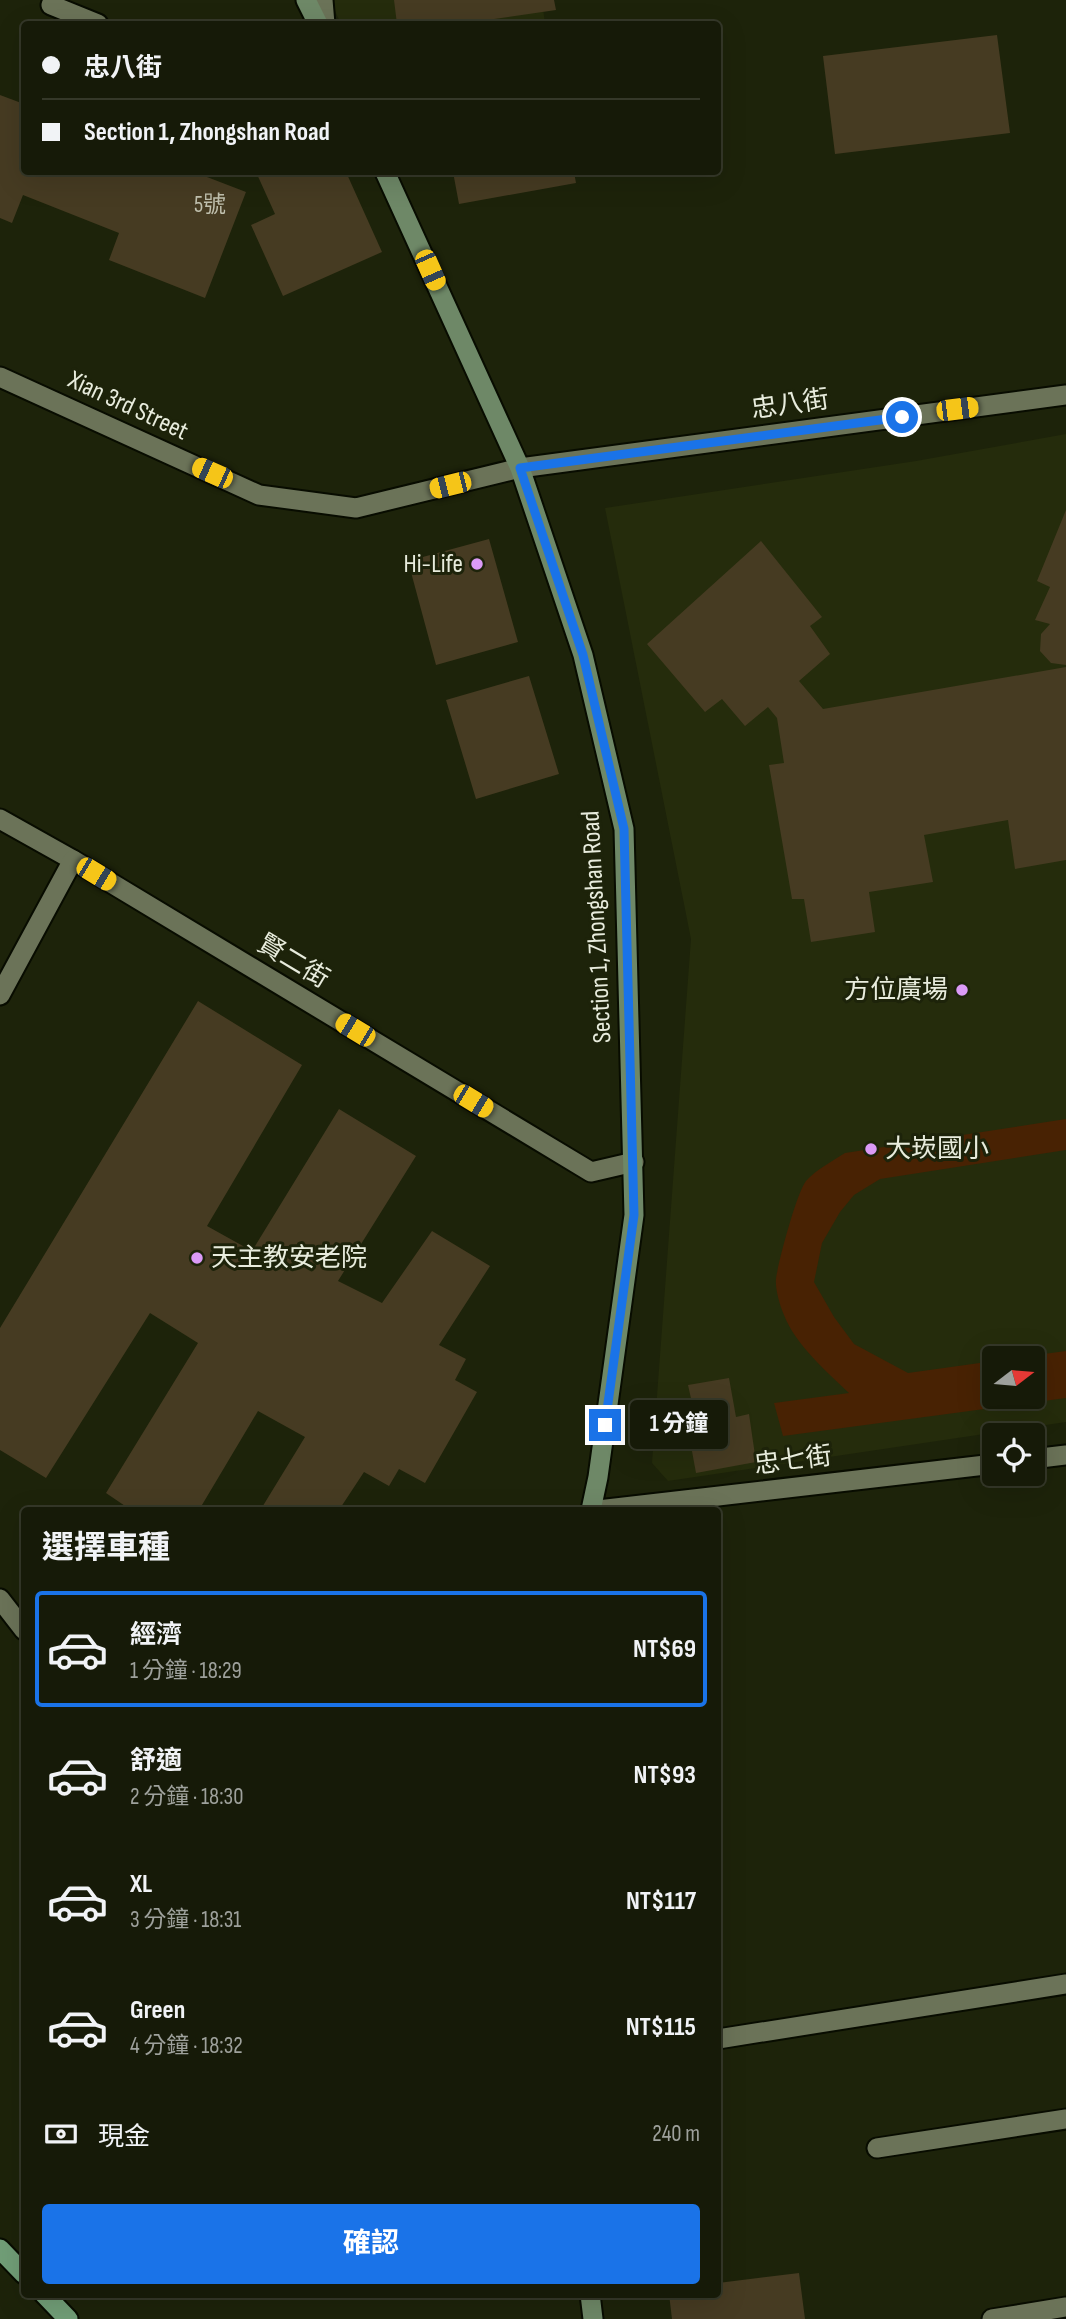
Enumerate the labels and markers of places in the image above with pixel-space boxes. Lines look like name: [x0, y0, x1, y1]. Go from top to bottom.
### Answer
place label: Hi-Life: [404, 549, 463, 580]
marker: Hi-Life: [469, 556, 485, 572]
place label: 方位廣場: [844, 975, 948, 1006]
marker: 方位廣場: [954, 982, 970, 998]
place label: 大崁國小: [885, 1134, 989, 1165]
marker: 大崁國小: [863, 1141, 879, 1157]
place label: 天主教安老院: [211, 1243, 367, 1274]
marker: 天主教安老院: [189, 1250, 205, 1266]

